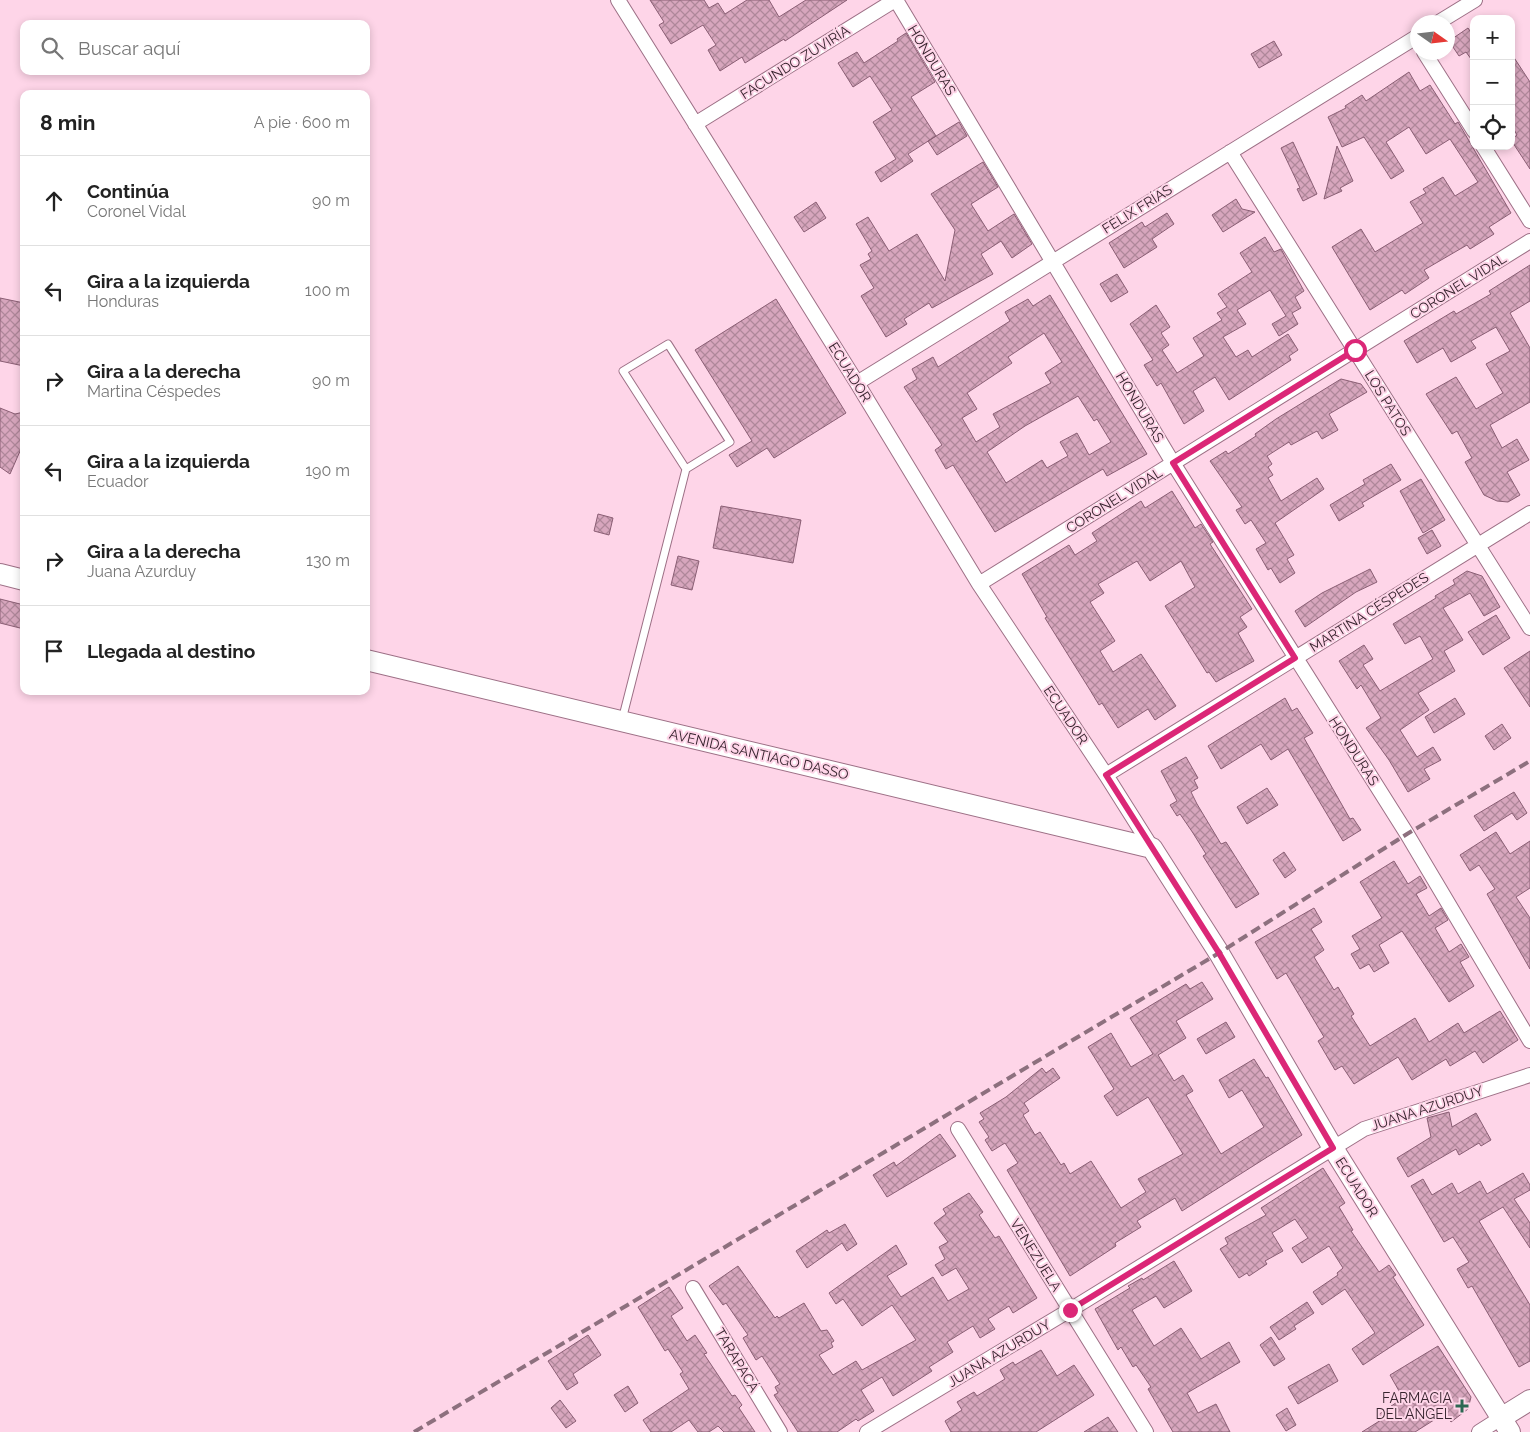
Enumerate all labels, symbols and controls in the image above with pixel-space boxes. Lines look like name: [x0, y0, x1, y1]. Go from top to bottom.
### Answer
north arrow: [1410, 15, 1455, 60]
map controls: [1470, 15, 1515, 150]
button: +: [1470, 15, 1515, 60]
search box: [20, 20, 370, 75]
street label: FACUNDO ZUVIRÍA: [737, 21, 853, 102]
street label: HONDURAS: [905, 22, 959, 98]
icon: search: [38, 34, 66, 62]
text: Buscar aquí: [78, 37, 180, 59]
button: −: [1470, 60, 1515, 105]
button: locate: [1470, 105, 1515, 150]
text: 8 min: [40, 110, 95, 135]
text: A pie · 600 m: [254, 113, 350, 132]
text: Continúa: [87, 180, 169, 202]
street label: FÉLIX FRÍAS: [1099, 180, 1175, 237]
icon: ahead: [40, 187, 68, 215]
text: 90 m: [312, 191, 350, 210]
text: Coronel Vidal: [87, 202, 186, 221]
street label: CORONEL VIDAL: [1407, 250, 1509, 322]
text: Gira a la izquierda: [87, 270, 250, 292]
icon: left: [40, 277, 68, 305]
text: 100 m: [305, 281, 350, 300]
text: Honduras: [87, 292, 159, 311]
street label: ECUADOR: [825, 339, 875, 405]
route start: [1344, 339, 1367, 362]
text: Gira a la derecha: [87, 360, 241, 382]
icon: right: [40, 367, 68, 395]
street label: LOS PATOS: [1362, 367, 1415, 439]
street label: HONDURAS: [1113, 369, 1167, 445]
text: 90 m: [312, 371, 350, 390]
text: Martina Céspedes: [87, 382, 221, 401]
text: Gira a la izquierda: [87, 450, 250, 472]
icon: left: [40, 457, 68, 485]
text: 190 m: [305, 461, 350, 480]
street label: CORONEL VIDAL: [1063, 464, 1165, 536]
text: Ecuador: [87, 472, 149, 491]
text: Gira a la derecha: [87, 540, 241, 562]
icon: right: [40, 547, 68, 575]
text: 130 m: [306, 551, 350, 570]
text: Juana Azurduy: [87, 562, 196, 581]
street label: MARTINA CÉSPEDES: [1306, 568, 1432, 655]
icon: arrive: [40, 637, 68, 665]
text: Llegada al destino: [87, 640, 255, 662]
street label: ECUADOR: [1041, 683, 1091, 747]
street label: HONDURAS: [1326, 713, 1383, 789]
street label: AVENIDA SANTIAGO DASSO: [668, 726, 850, 782]
street label: JUANA AZURDUY: [1369, 1082, 1485, 1134]
street label: ECUADOR: [1332, 1154, 1382, 1220]
street label: VENEZUELA: [1007, 1216, 1065, 1295]
route end: [1059, 1299, 1082, 1322]
street label: JUANA AZURDUY: [945, 1316, 1053, 1390]
street label: TARAPACÁ: [712, 1325, 763, 1395]
place label: FARMACIA DEL ANGEL: [1376, 1390, 1453, 1422]
marker: FARMACIA DEL ANGEL: [1456, 1400, 1468, 1412]

